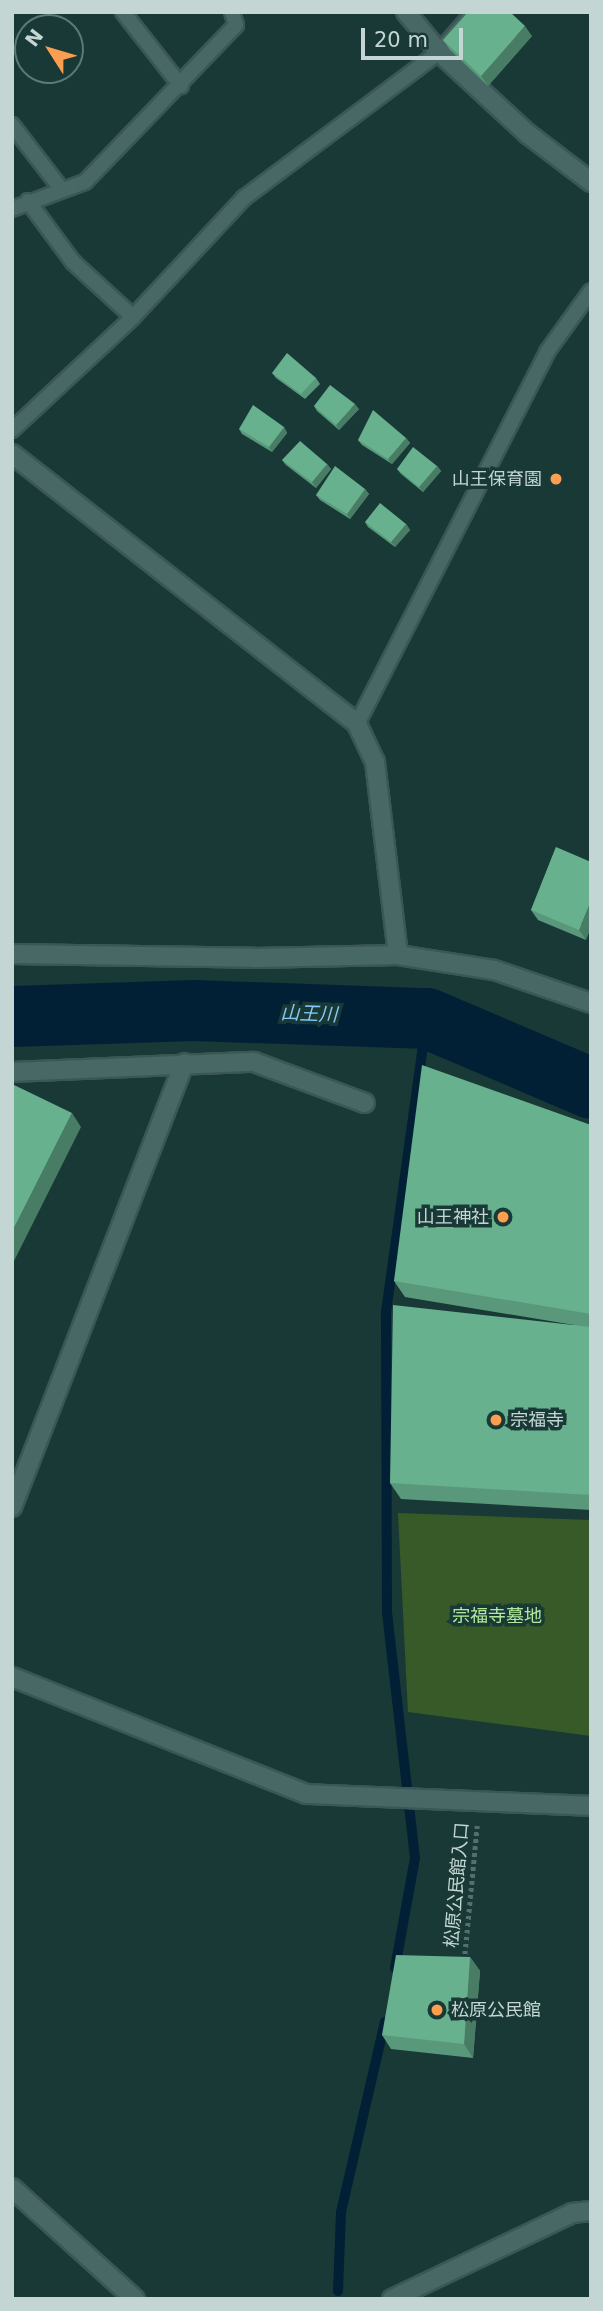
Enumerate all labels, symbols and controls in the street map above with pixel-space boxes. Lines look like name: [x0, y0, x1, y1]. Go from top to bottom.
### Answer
north arrow: [14, 14, 84, 84]
scale bar: [365, 14, 466, 58]
text: N: [20, 25, 47, 51]
text: 20 m: [374, 28, 428, 52]
place label: 山王保育園: [452, 468, 542, 490]
marker: 山王保育園: [548, 471, 564, 487]
water label: 山王川: [280, 1002, 338, 1026]
place label: 山王神社: [417, 1206, 489, 1228]
marker: 山王神社: [495, 1209, 511, 1225]
place label: 宗福寺: [510, 1409, 564, 1431]
marker: 宗福寺: [488, 1412, 504, 1428]
park label: 宗福寺墓地: [452, 1605, 542, 1627]
street label: 松原公民館入口: [441, 1821, 473, 1949]
place label: 松原公民館: [451, 1999, 541, 2021]
marker: 松原公民館: [429, 2002, 445, 2018]

